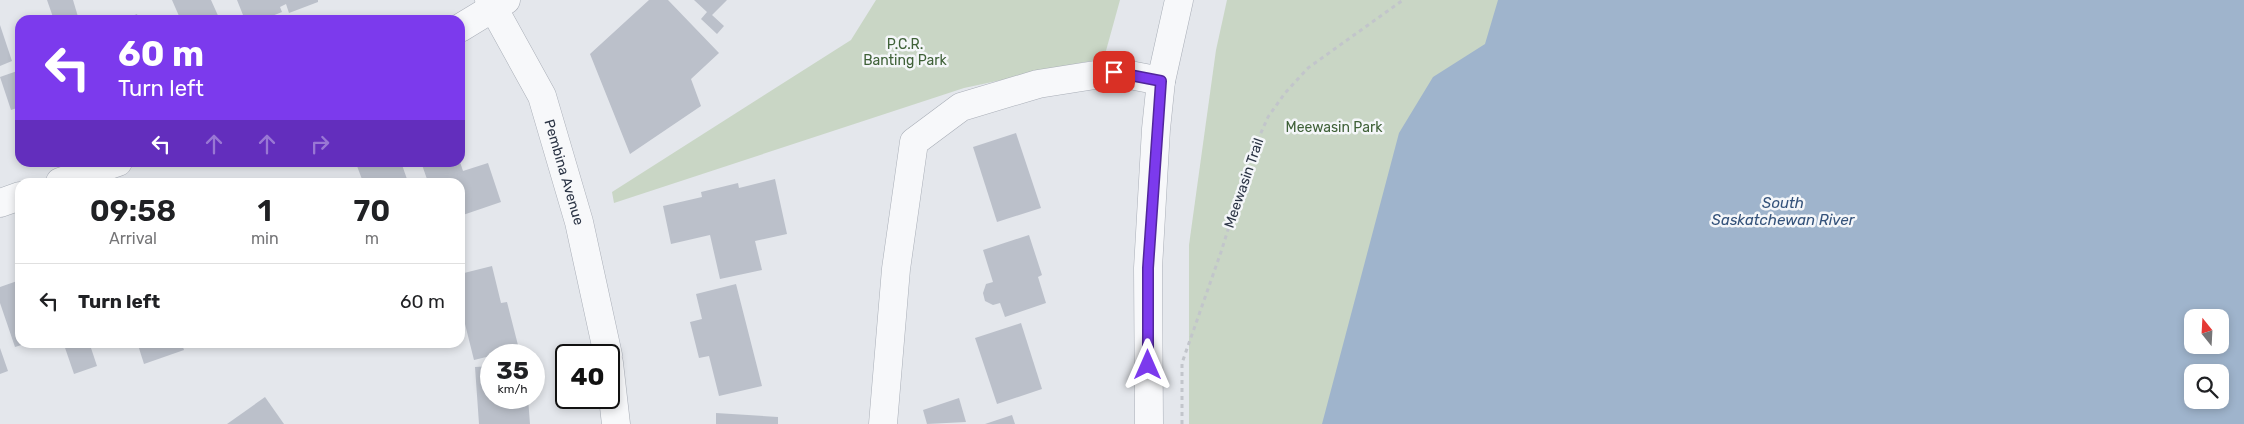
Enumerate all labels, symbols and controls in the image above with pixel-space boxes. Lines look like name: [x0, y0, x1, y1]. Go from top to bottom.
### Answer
text: 60 m: [118, 33, 204, 75]
icon: left: [35, 35, 100, 100]
park label: P.C.R. Banting Park: [863, 36, 948, 69]
pin: [1093, 51, 1135, 93]
icon: arrive: [1100, 58, 1128, 86]
text: Turn left: [118, 75, 204, 102]
street label: Pembina Avenue: [541, 117, 588, 227]
park label: Meewasin Park: [1286, 119, 1383, 136]
icon: left: [147, 130, 175, 158]
icon: ahead: [200, 130, 228, 158]
icon: ahead: [253, 130, 281, 158]
icon: right: [306, 130, 334, 158]
street label: Meewasin Trail: [1221, 136, 1267, 230]
text: 09:58: [90, 193, 176, 229]
text: 1: [258, 193, 272, 229]
text: 70: [353, 193, 390, 229]
water label: South Saskatchewan River: [1712, 194, 1856, 229]
text: Arrival: [109, 229, 157, 248]
text: min: [251, 229, 279, 248]
text: m: [365, 229, 379, 248]
icon: left: [35, 287, 63, 315]
text: Turn left: [78, 290, 160, 313]
text: 60 m: [400, 290, 445, 313]
north arrow: [2184, 309, 2229, 354]
map controls: [2184, 309, 2229, 409]
position arrow: [1121, 338, 1173, 390]
speed limit sign: 40: [555, 344, 620, 409]
text: 35: [496, 356, 529, 385]
button: search: [2184, 364, 2229, 409]
text: km/h: [498, 382, 527, 396]

